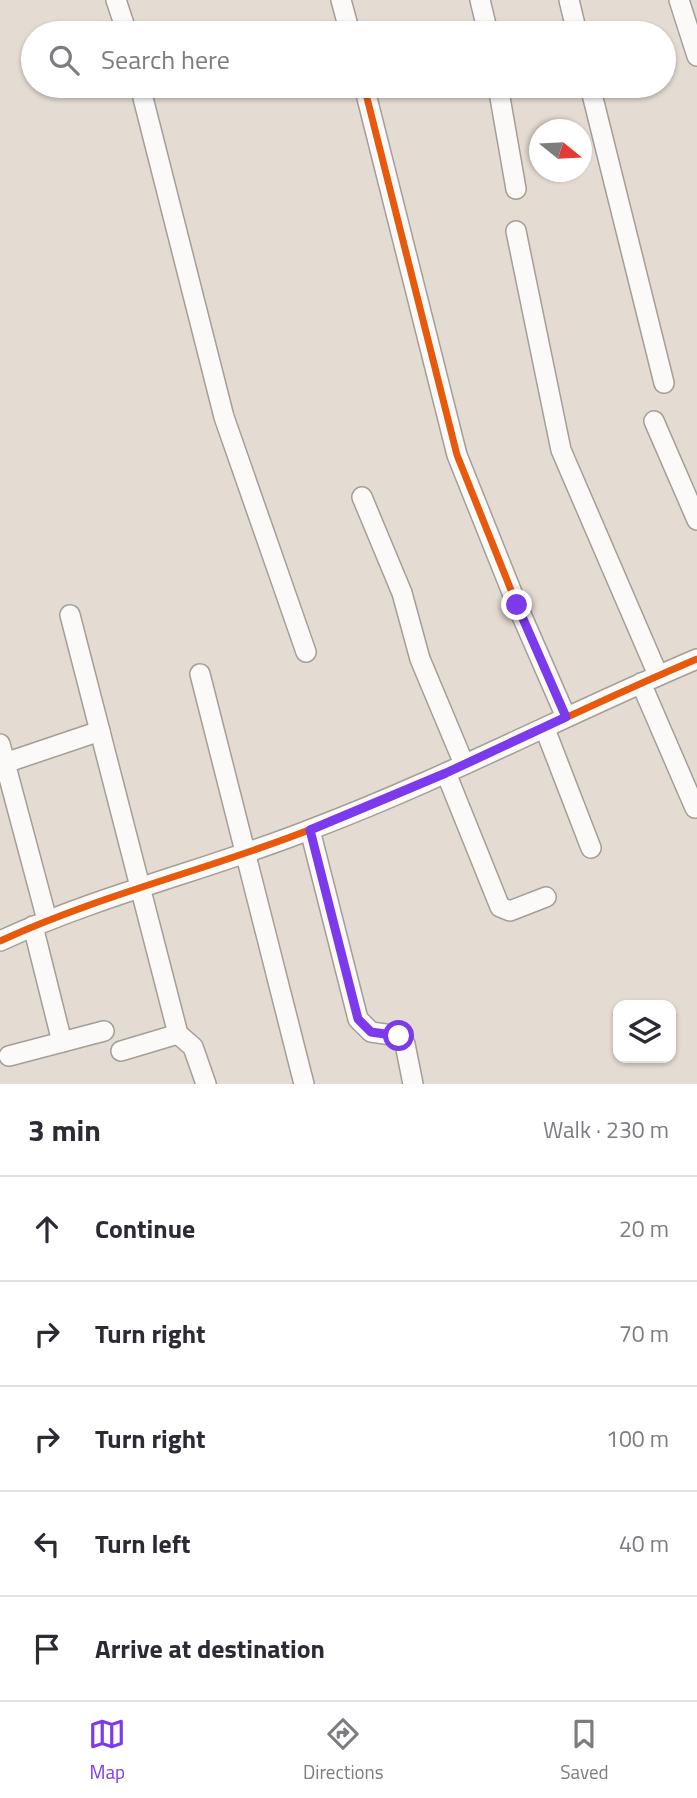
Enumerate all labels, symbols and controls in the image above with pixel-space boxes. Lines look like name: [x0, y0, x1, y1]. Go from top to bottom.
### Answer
search box: [21, 21, 676, 98]
text: Search here: [101, 40, 230, 79]
icon: search: [45, 41, 83, 79]
north arrow: [529, 119, 592, 182]
route end: [501, 589, 532, 620]
map controls: [613, 1000, 676, 1063]
button: layers: [613, 1000, 676, 1063]
route start: [383, 1020, 414, 1051]
text: 3 min: [28, 1107, 101, 1153]
text: Walk · 230 m: [543, 1112, 669, 1147]
text: Continue: [95, 1209, 195, 1248]
icon: ahead: [28, 1210, 66, 1248]
text: 20 m: [619, 1211, 669, 1246]
text: Turn right: [95, 1314, 206, 1353]
icon: right: [28, 1315, 66, 1353]
text: 70 m: [619, 1316, 669, 1351]
text: Turn right: [95, 1419, 206, 1458]
icon: right: [28, 1420, 66, 1458]
text: 100 m: [606, 1421, 669, 1456]
text: Turn left: [95, 1524, 190, 1563]
icon: left: [28, 1525, 66, 1563]
text: 40 m: [619, 1526, 669, 1561]
text: Arrive at destination: [95, 1629, 325, 1668]
icon: arrive: [28, 1630, 66, 1668]
tab: Map: [88, 1715, 126, 1786]
tab: Directions: [303, 1715, 384, 1786]
tab: Saved: [560, 1715, 609, 1786]

